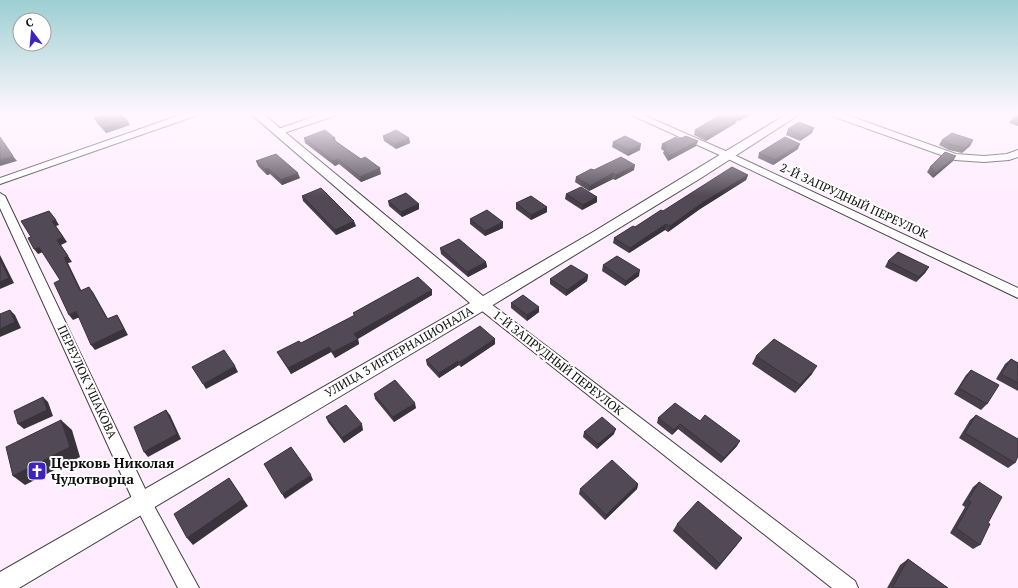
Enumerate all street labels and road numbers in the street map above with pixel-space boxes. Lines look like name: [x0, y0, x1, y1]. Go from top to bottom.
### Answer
street label: 2-Й ЗАПРУДНЫЙ ПЕРЕУЛОК: [778, 160, 931, 242]
street label: УЛИЦА 3 ИНТЕРНАЦИОНАЛА: [322, 302, 476, 400]
street label: 1-Й ЗАПРУДНЫЙ ПЕРЕУЛОК: [490, 307, 627, 418]
street label: ПЕРЕУЛОК УШАКОВА: [55, 323, 121, 442]

